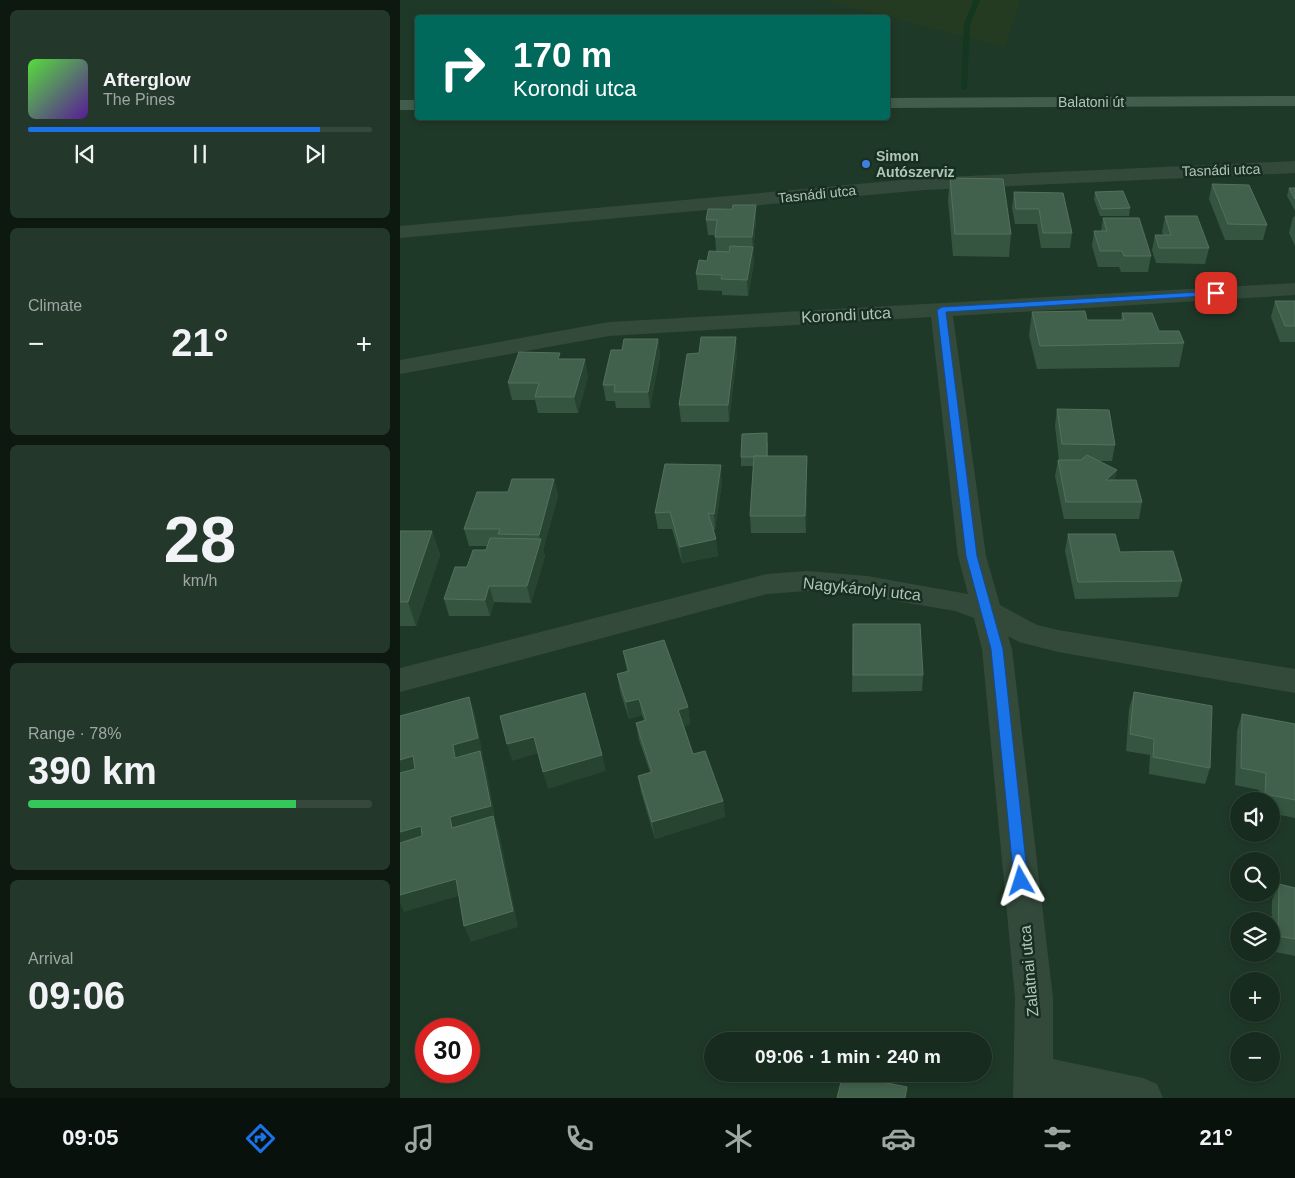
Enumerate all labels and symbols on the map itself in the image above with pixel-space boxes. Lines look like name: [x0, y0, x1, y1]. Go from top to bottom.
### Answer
street label: Balatoni út: [1058, 94, 1124, 110]
place label: Simon Autószerviz: [876, 148, 955, 180]
marker: Simon Autószerviz: [860, 158, 872, 170]
street label: Tasnádi utca: [1181, 161, 1261, 179]
street label: Tasnádi utca: [777, 182, 857, 206]
pin: [1195, 272, 1237, 314]
street label: Korondi utca: [801, 304, 891, 326]
street label: Nagykárolyi utca: [802, 574, 922, 604]
position arrow: [994, 854, 1046, 906]
street label: Zalatnai utca: [1017, 925, 1041, 1017]
speed limit sign: 30: [415, 1018, 480, 1083]

